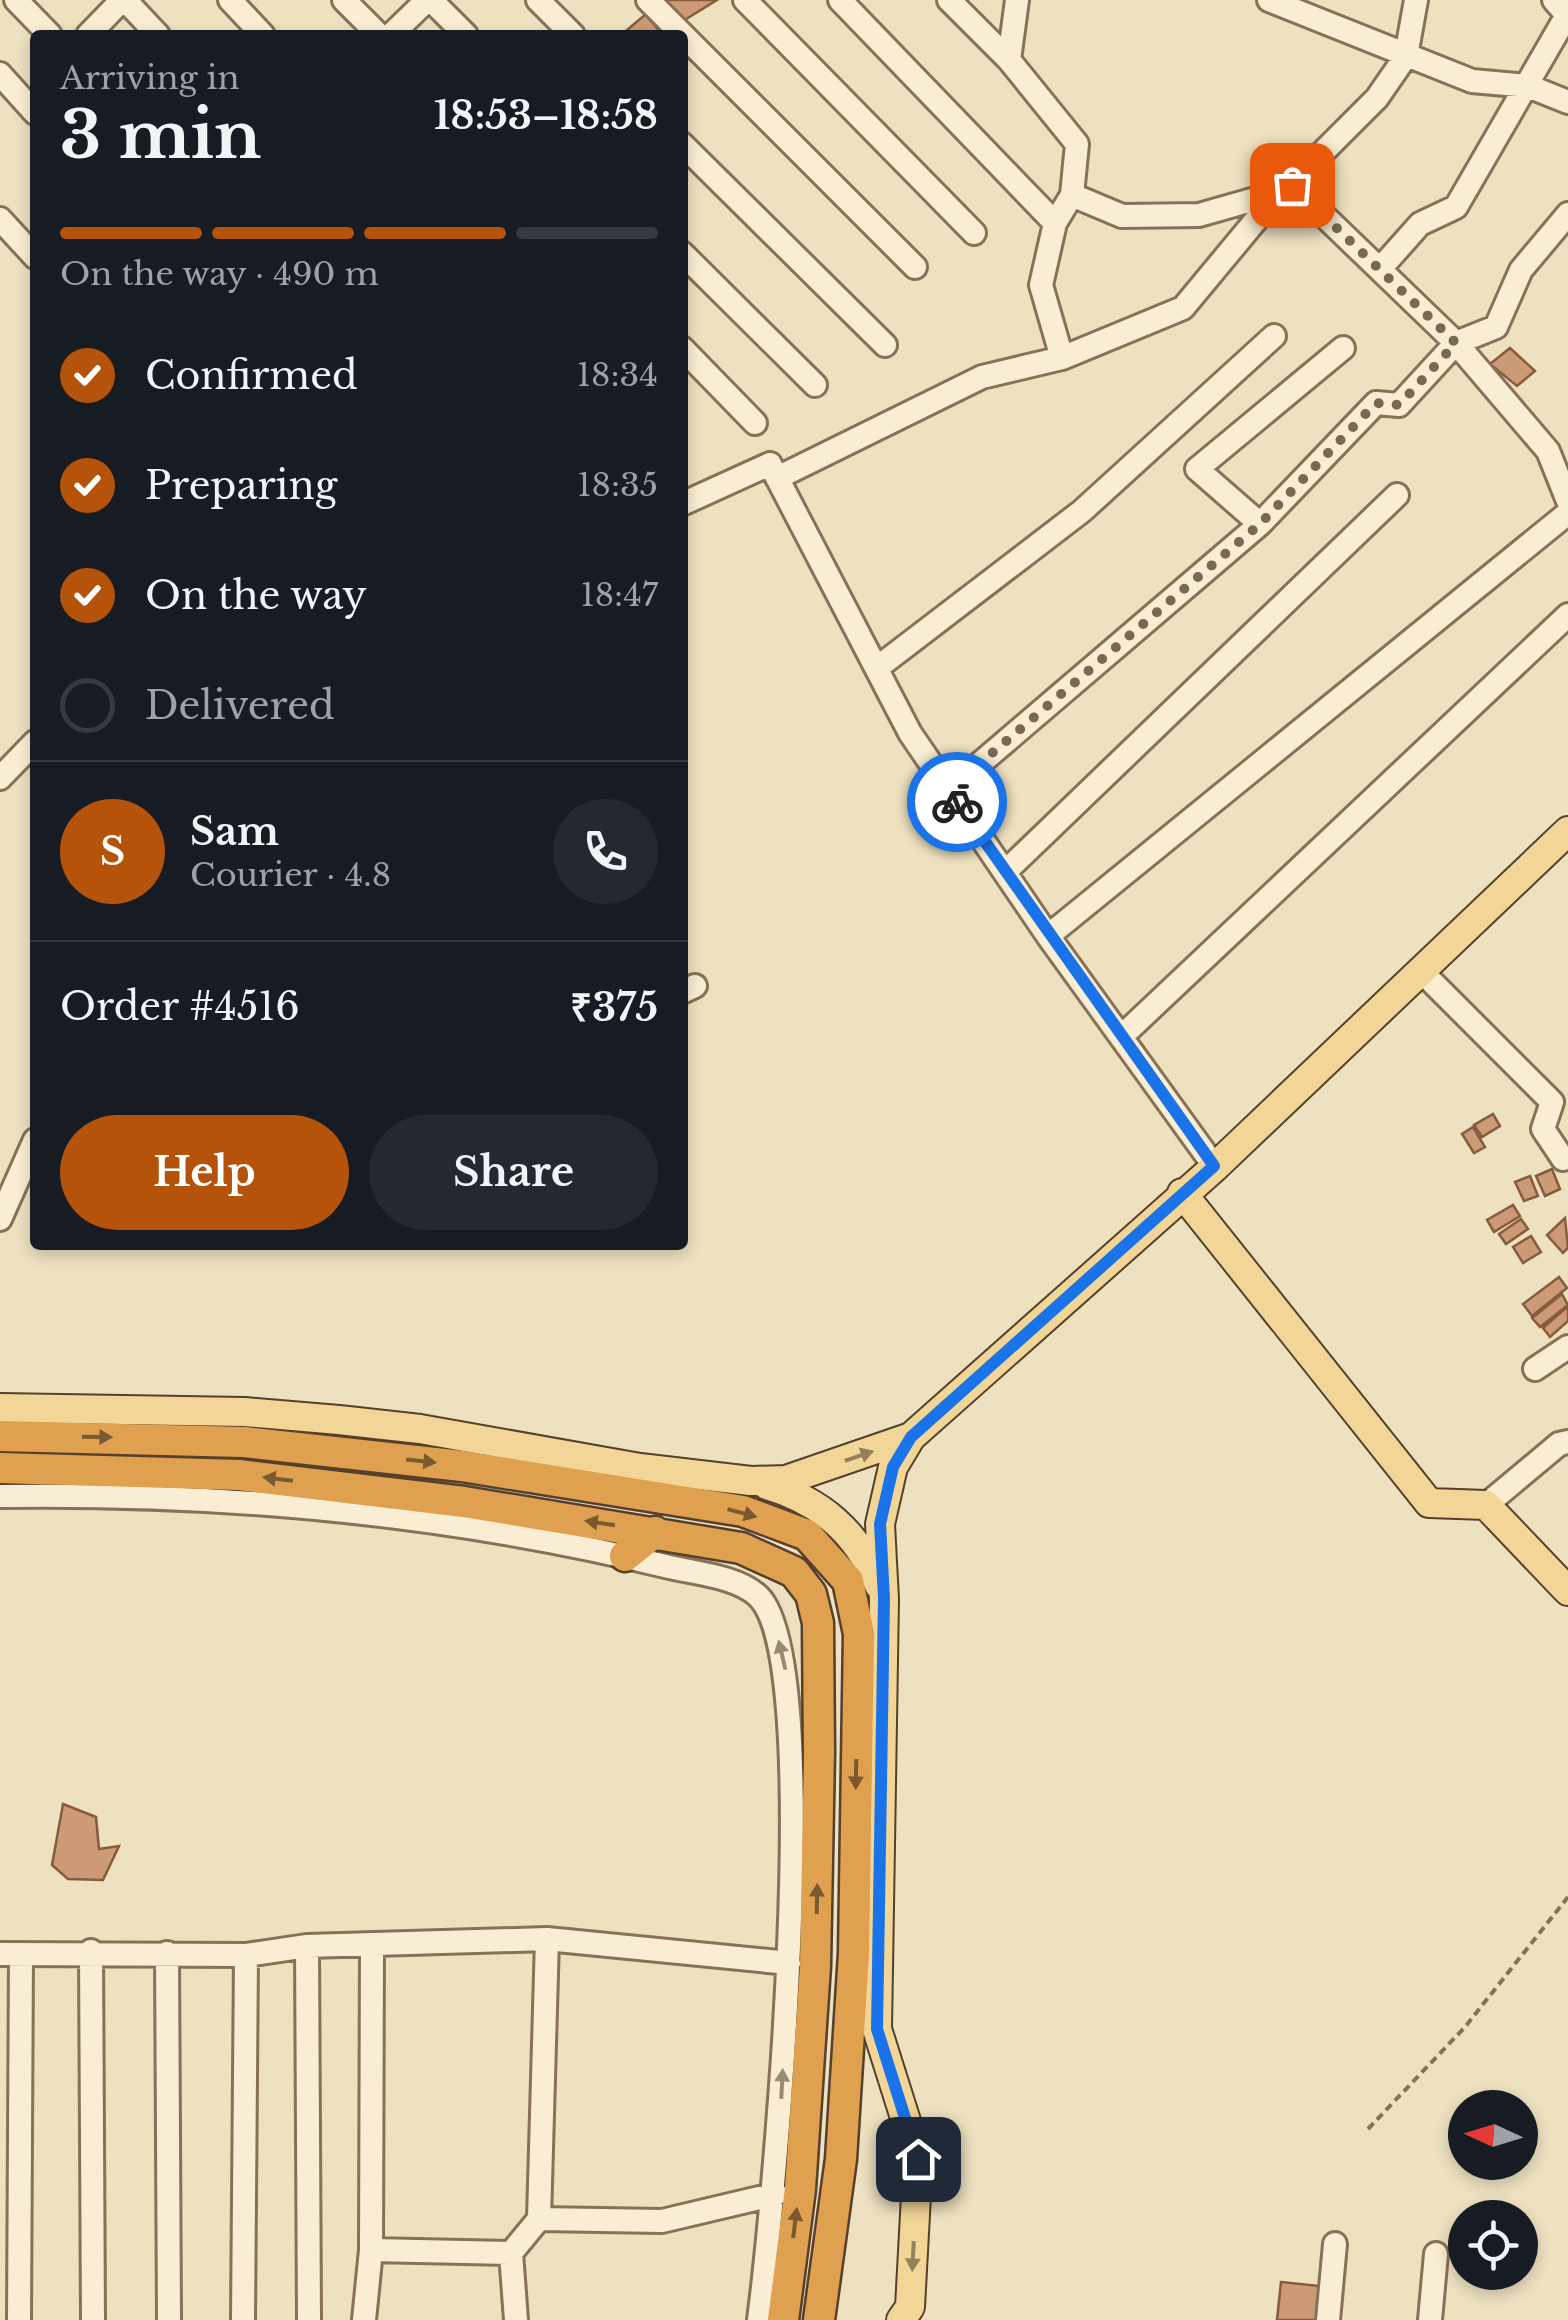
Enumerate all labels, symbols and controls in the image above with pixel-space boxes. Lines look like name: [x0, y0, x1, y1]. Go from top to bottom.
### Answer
text: Arriving in: [60, 58, 239, 98]
text: 18:53–18:58: [434, 92, 658, 139]
text: 3 min: [60, 95, 261, 176]
pin: [1250, 143, 1335, 228]
icon: bag: [1265, 158, 1320, 213]
text: On the way · 490 m: [60, 254, 379, 294]
icon: check: [60, 348, 115, 403]
text: Confirmed: [145, 352, 358, 399]
text: 18:34: [577, 355, 658, 395]
icon: check: [60, 458, 115, 513]
text: Preparing: [145, 462, 337, 509]
text: 18:35: [577, 465, 658, 505]
icon: check: [60, 568, 115, 623]
text: On the way: [145, 572, 367, 619]
text: 18:47: [580, 575, 658, 615]
text: Delivered: [145, 682, 335, 729]
courier: [907, 752, 1007, 852]
icon: bike: [930, 775, 985, 830]
button: phone: [553, 799, 658, 904]
text: Sam: [190, 808, 279, 855]
text: S: [100, 828, 125, 875]
text: Courier · 4.8: [190, 855, 391, 895]
text: Order #4516: [60, 983, 300, 1030]
text: ₹375: [570, 984, 658, 1031]
button: Help: [60, 1115, 349, 1230]
button: Share: [369, 1115, 658, 1230]
one-way arrow: [82, 1429, 114, 1445]
one-way arrow: [844, 1448, 874, 1463]
one-way arrow: [406, 1453, 438, 1469]
one-way arrow: [262, 1471, 293, 1487]
one-way arrow: [727, 1505, 758, 1521]
one-way arrow: [584, 1515, 615, 1530]
one-way arrow: [774, 1639, 789, 1670]
one-way arrow: [848, 1759, 864, 1791]
one-way arrow: [809, 1883, 825, 1915]
one-way arrow: [774, 2067, 790, 2099]
north arrow: [1448, 2090, 1538, 2180]
map controls: [1448, 2090, 1538, 2290]
pin: [876, 2117, 961, 2202]
icon: home: [891, 2132, 946, 2187]
button: locate: [1448, 2200, 1538, 2290]
one-way arrow: [788, 2207, 804, 2239]
one-way arrow: [905, 2241, 921, 2273]

